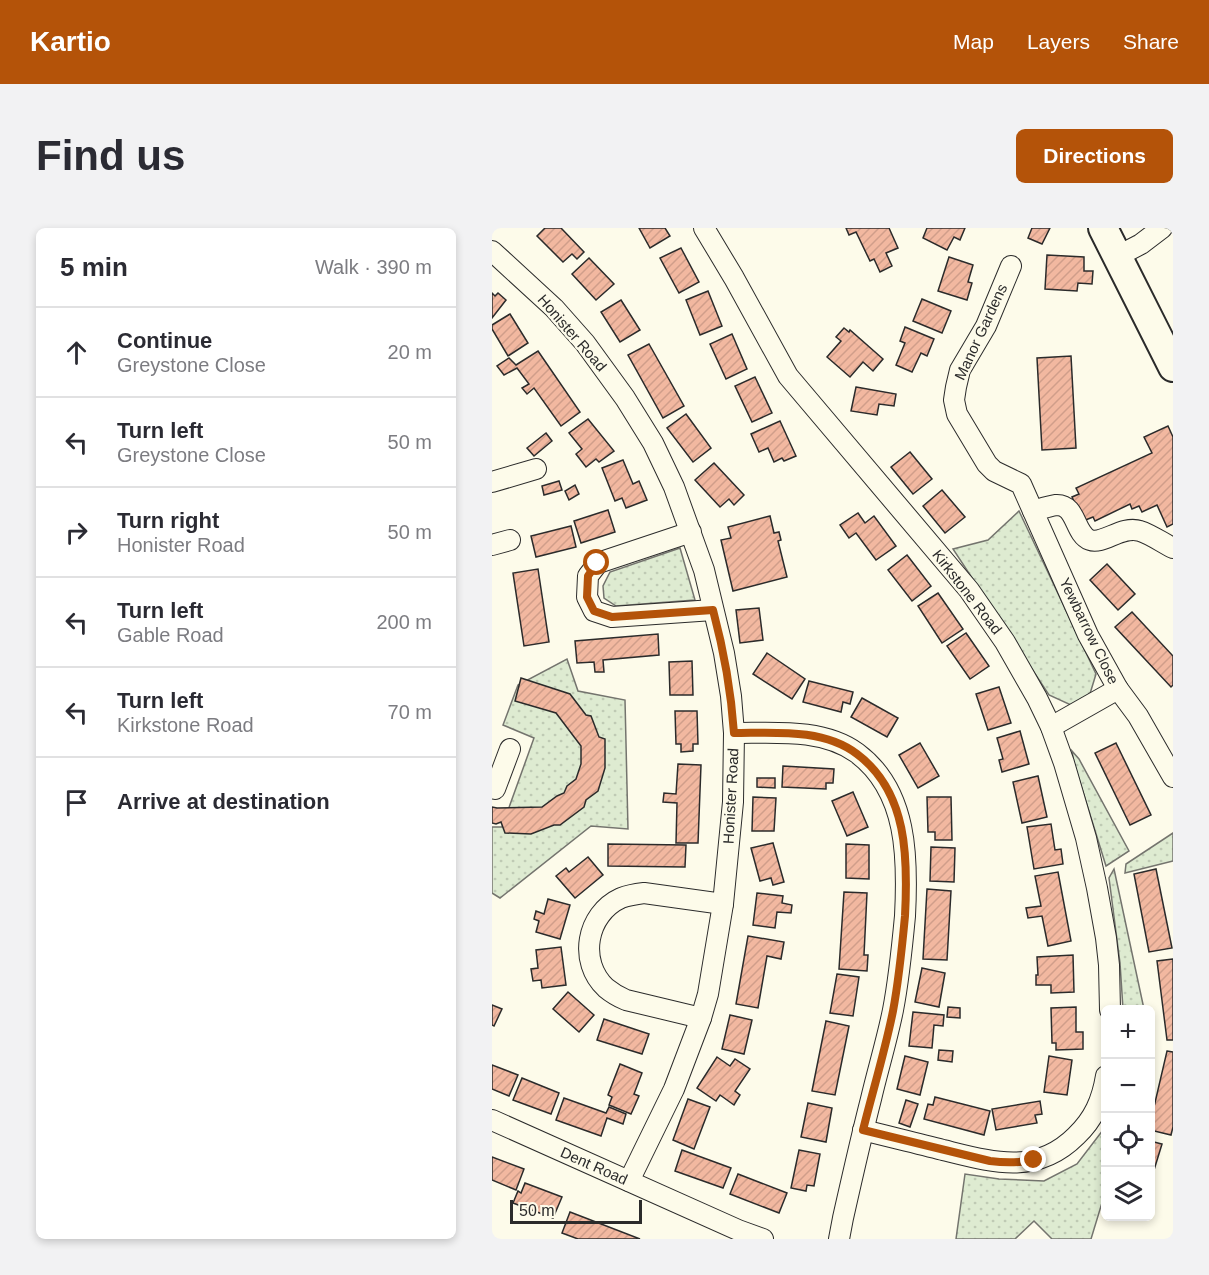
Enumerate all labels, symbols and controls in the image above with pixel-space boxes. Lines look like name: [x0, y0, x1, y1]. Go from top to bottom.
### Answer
text: Kartio: [30, 26, 111, 57]
text: Map: [953, 30, 994, 53]
text: Layers: [1027, 30, 1090, 53]
text: Share: [1123, 30, 1179, 53]
button: Directions: [1016, 129, 1173, 183]
text: Find us: [36, 132, 185, 179]
text: 5 min: [60, 252, 128, 282]
text: Walk · 390 m: [315, 256, 432, 278]
street label: Manor Gardens: [951, 281, 1010, 383]
street label: Honister Road: [535, 291, 610, 374]
text: Continue: [117, 328, 212, 353]
icon: ahead: [60, 336, 93, 369]
text: 20 m: [388, 341, 432, 363]
text: Greystone Close: [117, 354, 266, 376]
text: Turn left: [117, 418, 203, 443]
icon: left: [60, 426, 93, 459]
text: 50 m: [388, 431, 432, 453]
text: Greystone Close: [117, 444, 266, 466]
text: Turn right: [117, 508, 219, 533]
icon: right: [60, 516, 93, 549]
text: 50 m: [388, 521, 432, 543]
text: Honister Road: [117, 534, 245, 556]
street label: Kirkstone Road: [929, 546, 1006, 637]
route start: [583, 549, 609, 575]
street label: Yewbarrow Close: [1056, 575, 1123, 687]
text: Turn left: [117, 598, 203, 623]
icon: left: [60, 606, 93, 639]
text: 200 m: [376, 611, 432, 633]
text: Gable Road: [117, 624, 224, 646]
text: Turn left: [117, 688, 203, 713]
icon: left: [60, 696, 93, 729]
text: 70 m: [388, 701, 432, 723]
text: Kirkstone Road: [117, 714, 254, 736]
street label: Honister Road: [720, 748, 741, 844]
icon: arrive: [60, 786, 93, 819]
text: Arrive at destination: [117, 789, 330, 814]
map controls: [1101, 1005, 1155, 1221]
button: +: [1101, 1005, 1155, 1059]
button: −: [1101, 1059, 1155, 1113]
button: locate: [1101, 1113, 1155, 1167]
street label: Dent Road: [558, 1143, 630, 1188]
route end: [1020, 1146, 1046, 1172]
button: layers: [1101, 1167, 1155, 1221]
scale bar: [510, 1197, 642, 1224]
text: 50 m: [519, 1202, 555, 1219]

